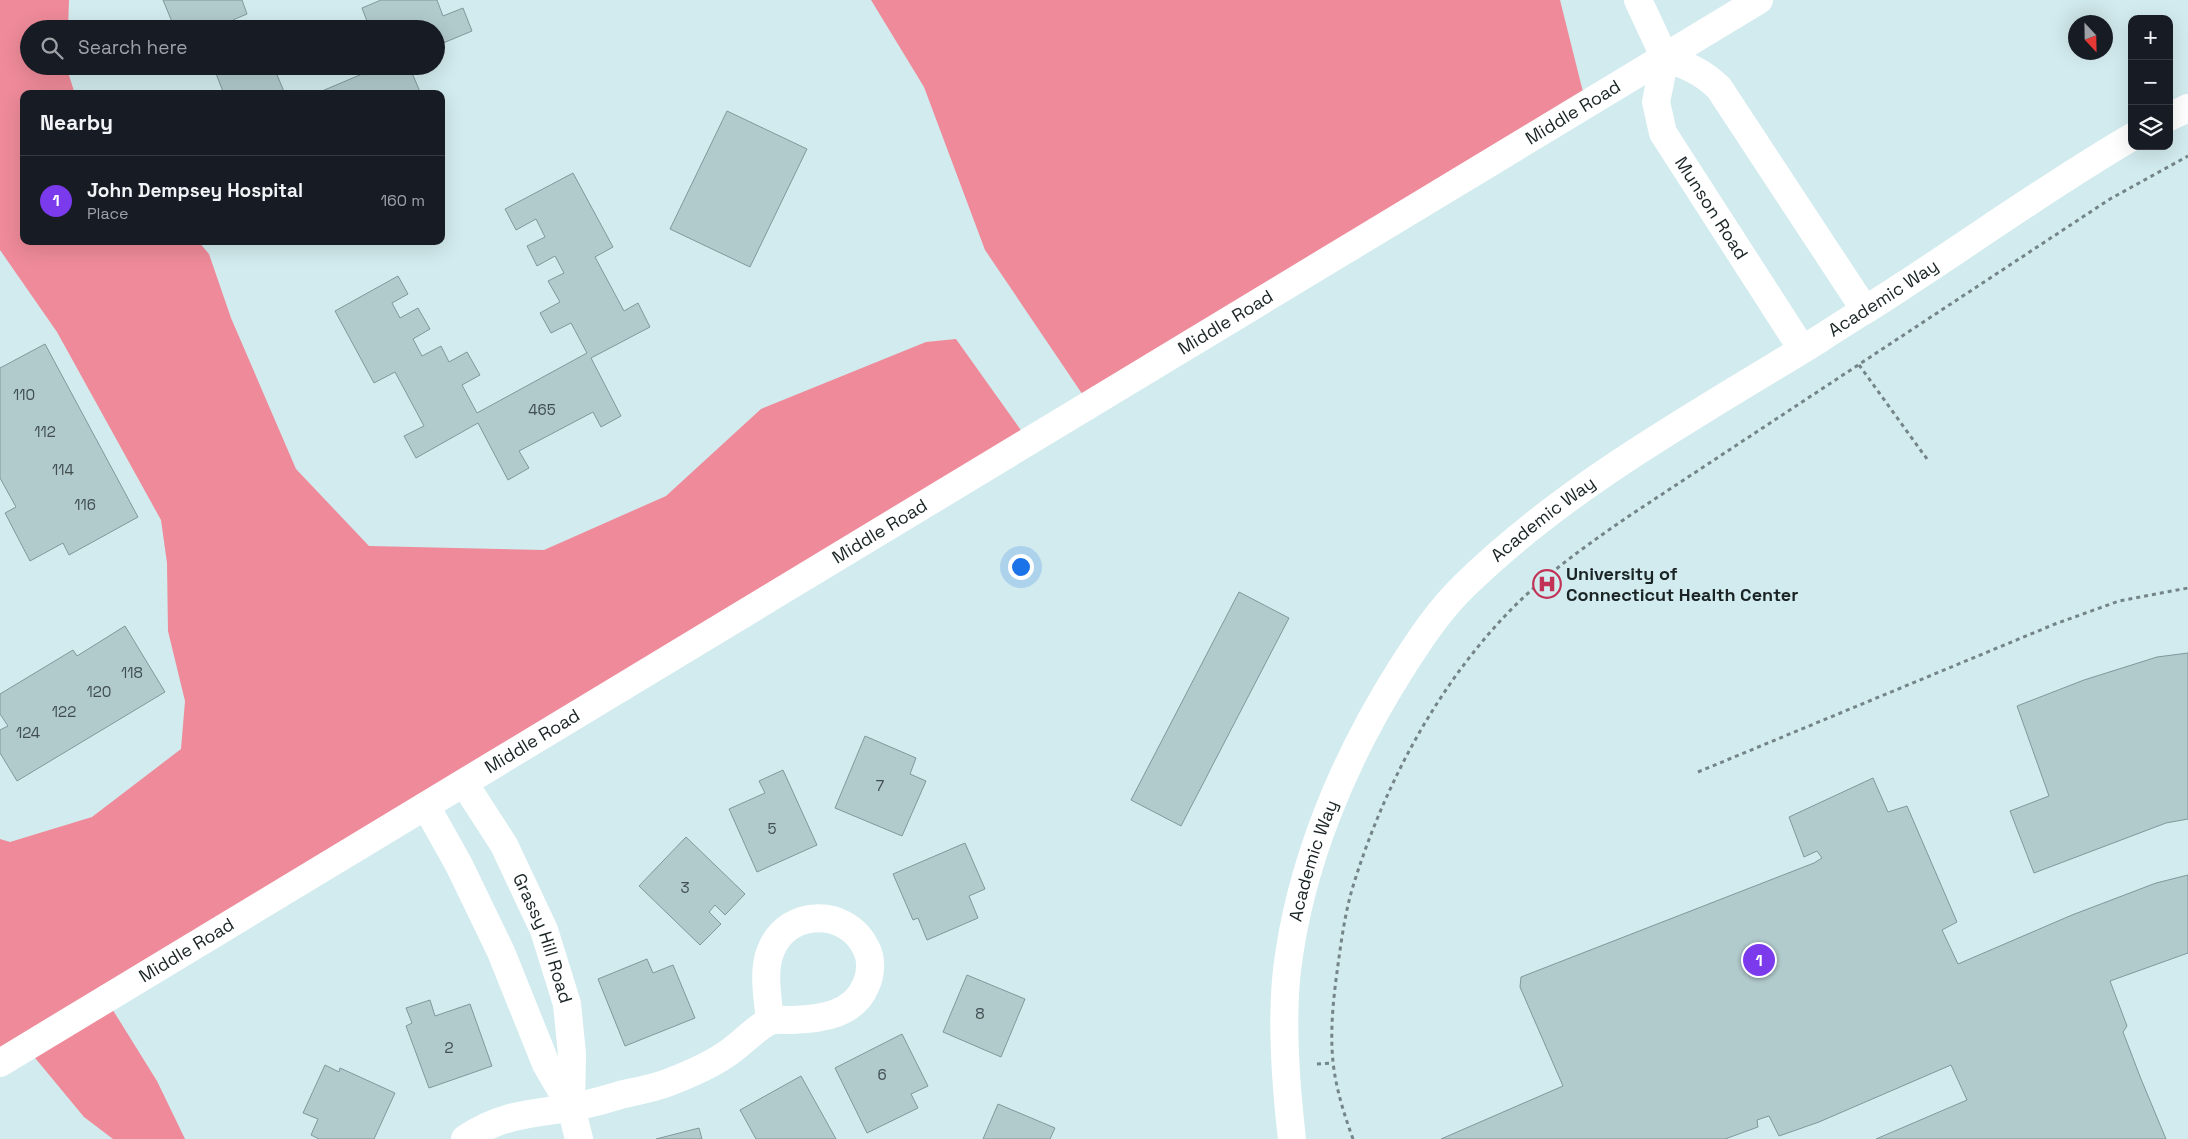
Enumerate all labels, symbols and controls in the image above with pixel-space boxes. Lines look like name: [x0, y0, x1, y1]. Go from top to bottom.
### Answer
north arrow: [2068, 15, 2113, 60]
map controls: [2128, 15, 2173, 150]
button: +: [2128, 15, 2173, 60]
search box: [20, 20, 445, 75]
icon: search: [38, 34, 66, 62]
text: Search here: [78, 35, 188, 60]
button: −: [2128, 60, 2173, 105]
street label: Middle Road: [1521, 74, 1625, 149]
button: layers: [2128, 105, 2173, 150]
text: Nearby: [40, 109, 113, 136]
street label: Munson Road: [1670, 152, 1753, 264]
text: John Dempsey Hospital: [87, 178, 303, 203]
text: 1: [52, 190, 60, 211]
text: 160 m: [380, 190, 425, 211]
text: Place: [87, 203, 129, 224]
street label: Academic Way: [1824, 254, 1942, 341]
street label: Middle Road: [1174, 284, 1277, 359]
house number: 110: [13, 385, 35, 404]
house number: 465: [528, 400, 556, 419]
house number: 112: [34, 422, 56, 441]
house number: 114: [52, 460, 74, 479]
street label: Academic Way: [1486, 471, 1600, 567]
street label: Middle Road: [828, 493, 931, 568]
house number: 116: [74, 495, 96, 514]
your location: [1008, 554, 1034, 580]
place label: University of Connecticut Health Center: [1566, 562, 1798, 606]
hospital icon: University of Connecticut Health Center: [1532, 569, 1562, 599]
house number: 118: [121, 663, 143, 682]
house number: 120: [87, 682, 111, 701]
house number: 122: [52, 702, 76, 721]
street label: Middle Road: [480, 703, 584, 778]
house number: 124: [16, 723, 40, 742]
house number: 7: [876, 776, 884, 795]
street label: Academic Way: [1283, 796, 1343, 924]
house number: 5: [768, 819, 777, 838]
street label: Grassy Hill Road: [508, 869, 578, 1006]
house number: 3: [680, 878, 690, 897]
street label: Middle Road: [135, 912, 238, 987]
pin: 1: [1743, 941, 1775, 979]
house number: 8: [975, 1004, 985, 1023]
house number: 2: [444, 1038, 454, 1057]
house number: 6: [877, 1065, 887, 1084]

